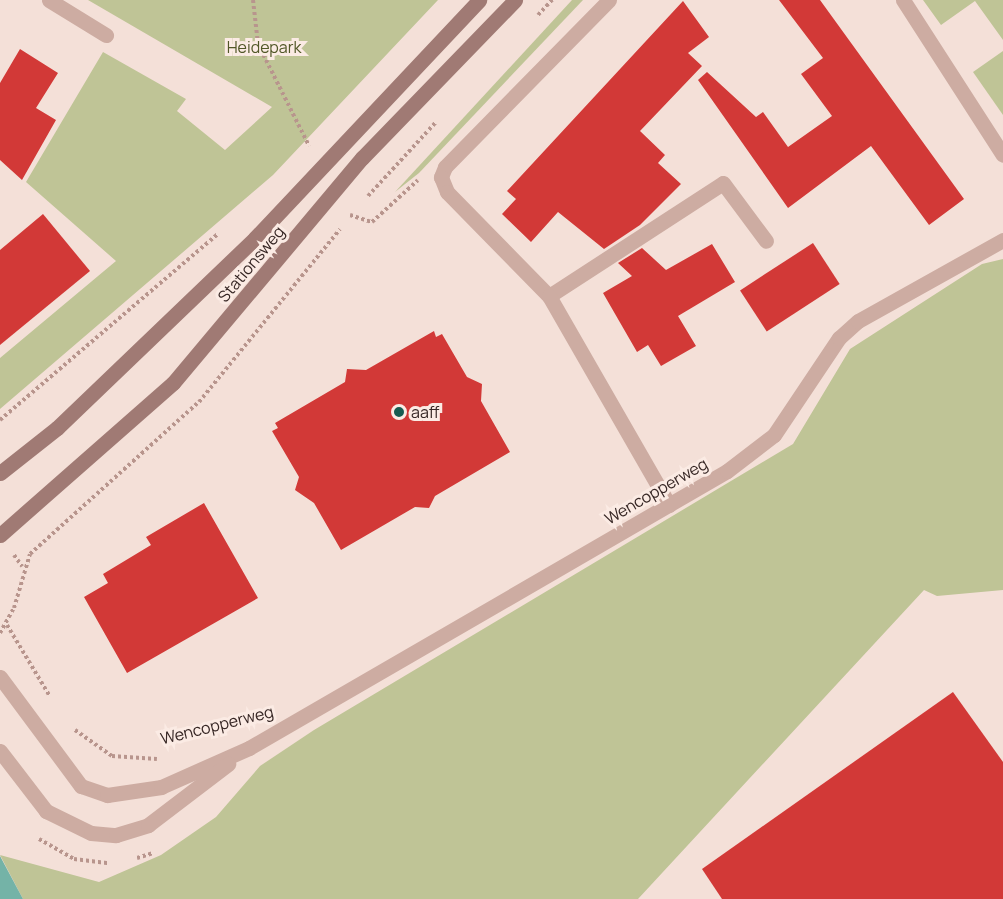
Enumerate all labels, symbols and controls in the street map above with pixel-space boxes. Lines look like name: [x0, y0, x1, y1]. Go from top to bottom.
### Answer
park label: Heidepark: [227, 37, 301, 57]
street label: Stationsweg: [214, 222, 288, 306]
place label: aaff: [411, 402, 439, 422]
marker: aaff: [392, 405, 406, 419]
street label: Wencopperweg: [601, 454, 711, 528]
street label: Wencopperweg: [159, 702, 275, 748]

